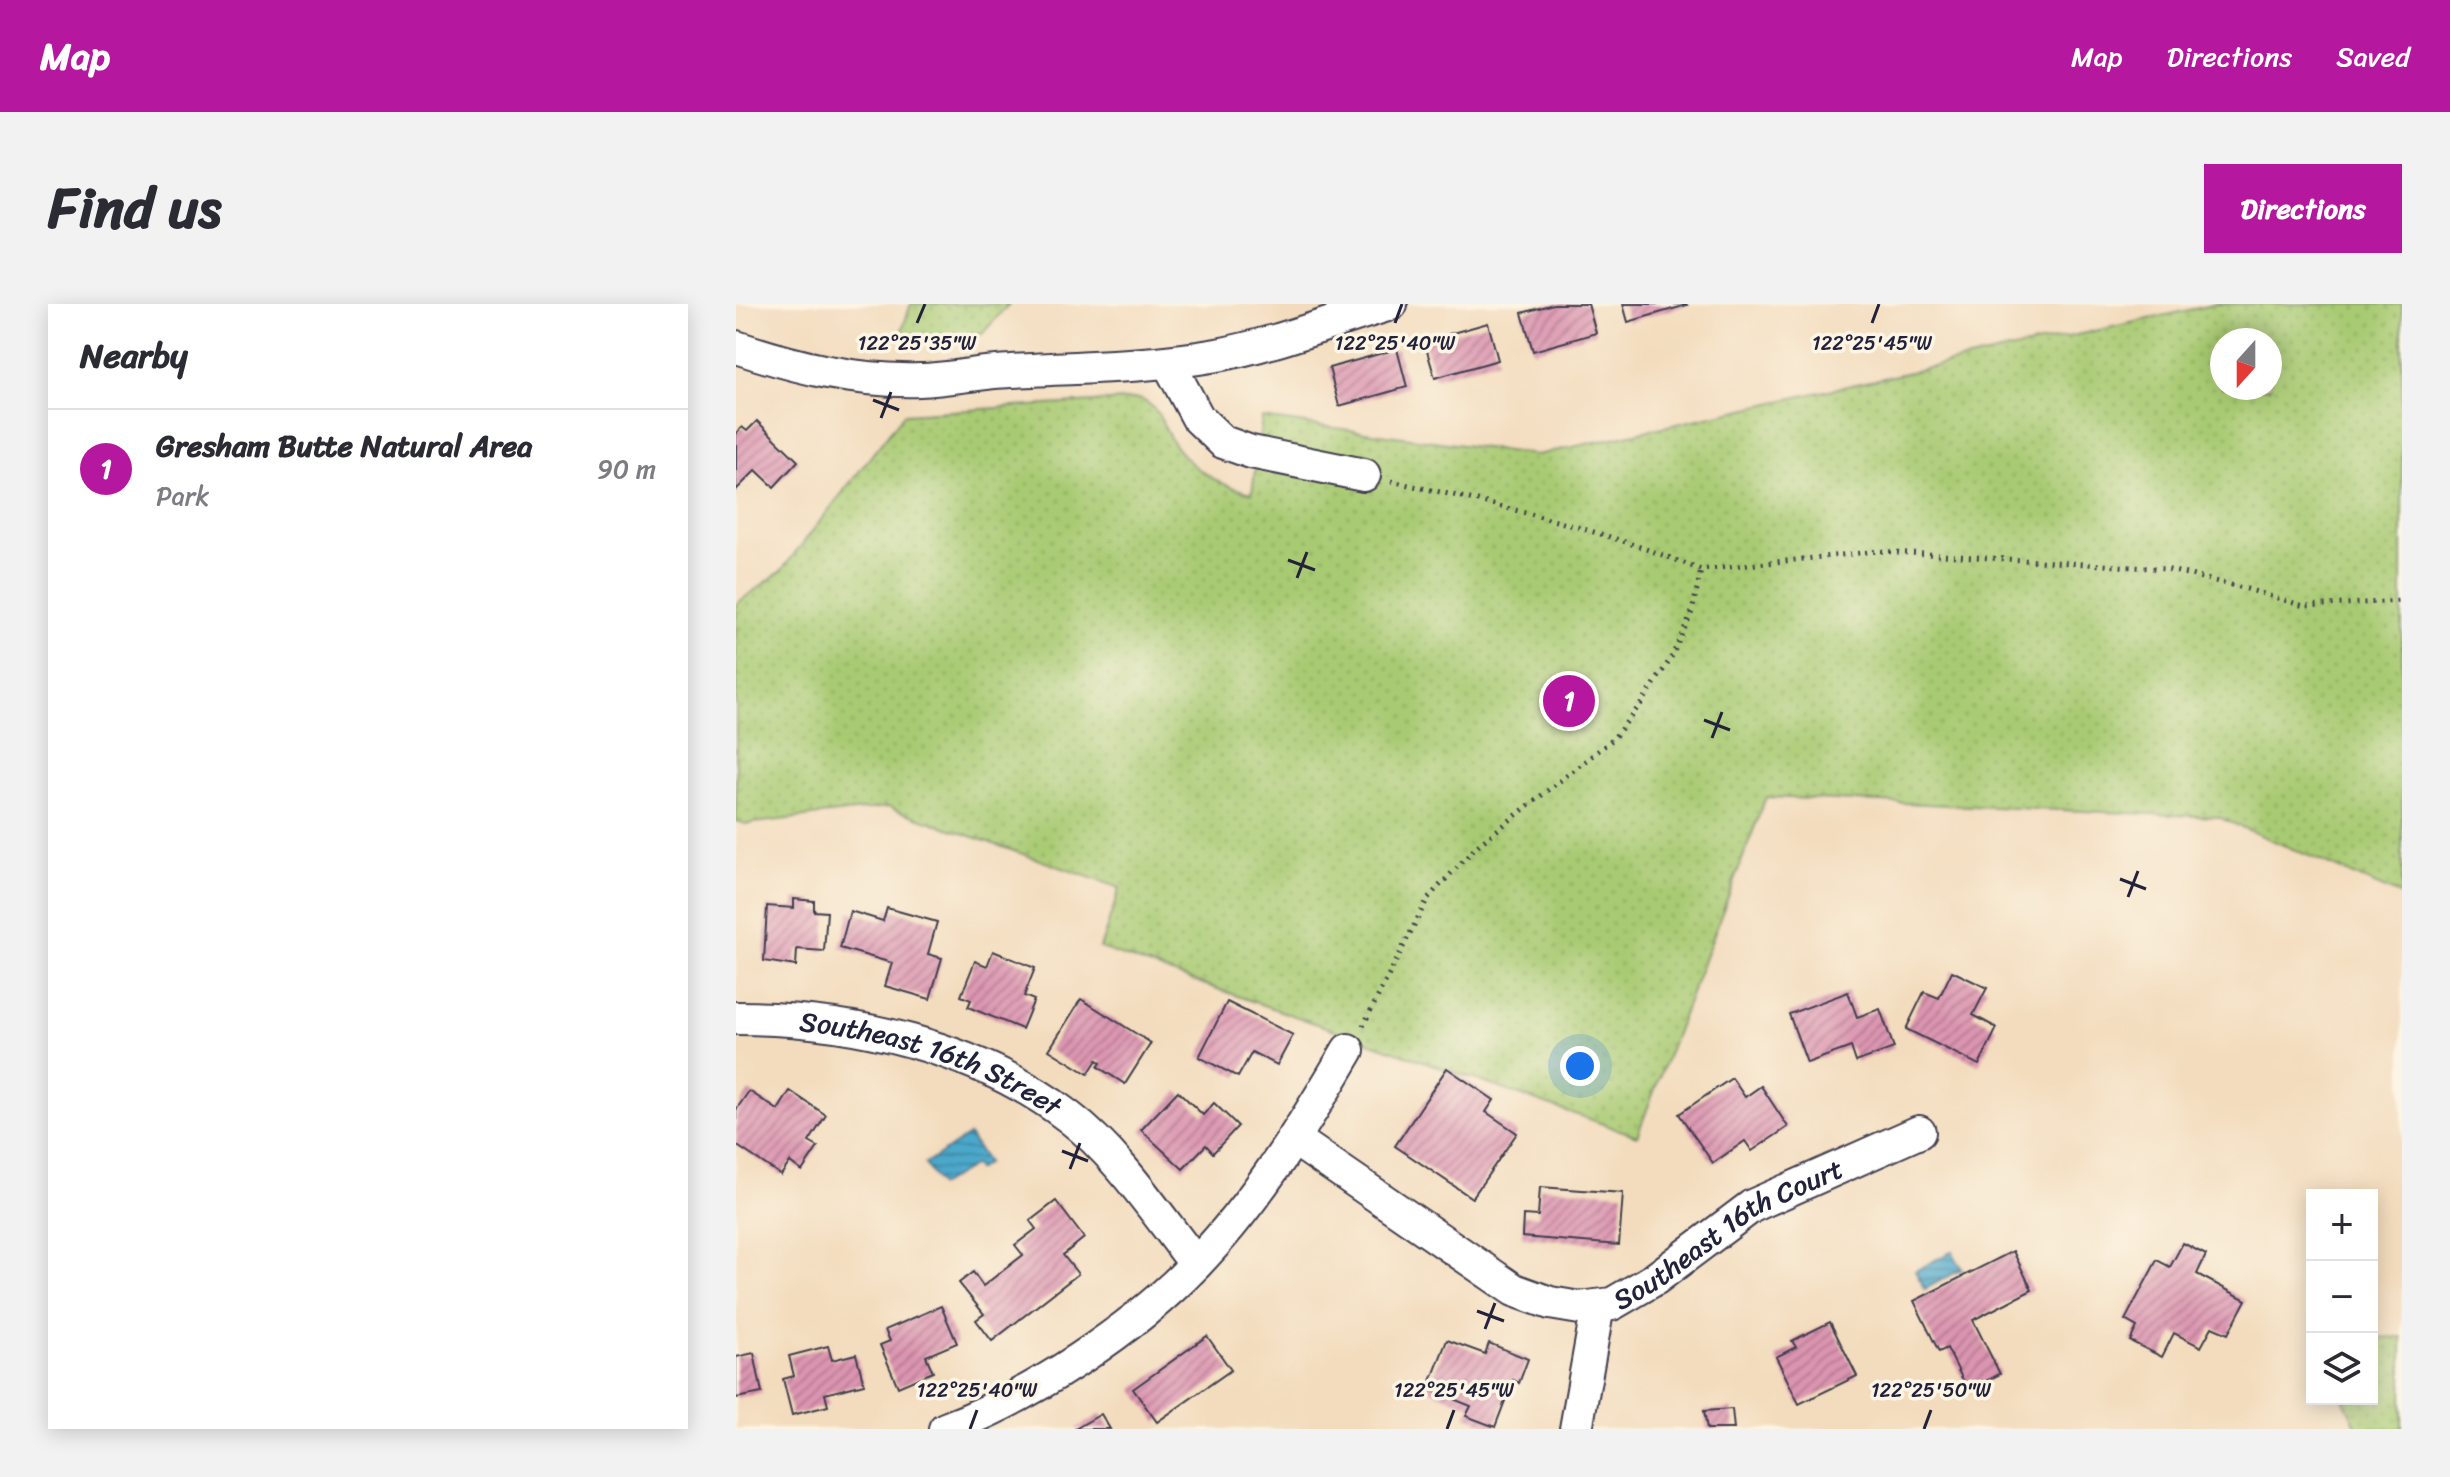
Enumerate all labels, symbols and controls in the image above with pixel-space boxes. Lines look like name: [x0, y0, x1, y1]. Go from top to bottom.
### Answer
text: Map: [40, 23, 110, 90]
text: Map: [2071, 32, 2123, 81]
text: Directions: [2167, 32, 2292, 81]
text: Saved: [2336, 32, 2410, 81]
text: Find us: [48, 159, 221, 258]
button: Directions: [2204, 164, 2402, 253]
text: Nearby: [80, 326, 188, 386]
text: 122°25'35"W: [858, 326, 977, 361]
text: 122°25'40"W: [1335, 326, 1456, 361]
text: 122°25'45"W: [1812, 326, 1933, 361]
north arrow: [2210, 328, 2282, 400]
text: Gresham Butte Natural Area: [156, 419, 532, 473]
text: 1: [100, 446, 112, 492]
text: 90 m: [597, 446, 656, 492]
text: Park: [156, 473, 209, 519]
pin: 1: [1543, 671, 1595, 731]
street label: Southeast 16th Street: [797, 996, 1073, 1130]
your location: [1560, 1046, 1600, 1086]
street label: Southeast 16th Court: [1603, 1144, 1851, 1323]
map controls: [2306, 1189, 2378, 1405]
button: +: [2306, 1189, 2378, 1261]
button: −: [2306, 1261, 2378, 1333]
button: layers: [2306, 1333, 2378, 1405]
text: 122°25'40"W: [917, 1373, 1038, 1408]
text: 122°25'45"W: [1394, 1373, 1515, 1408]
text: 122°25'50"W: [1871, 1373, 1992, 1408]

